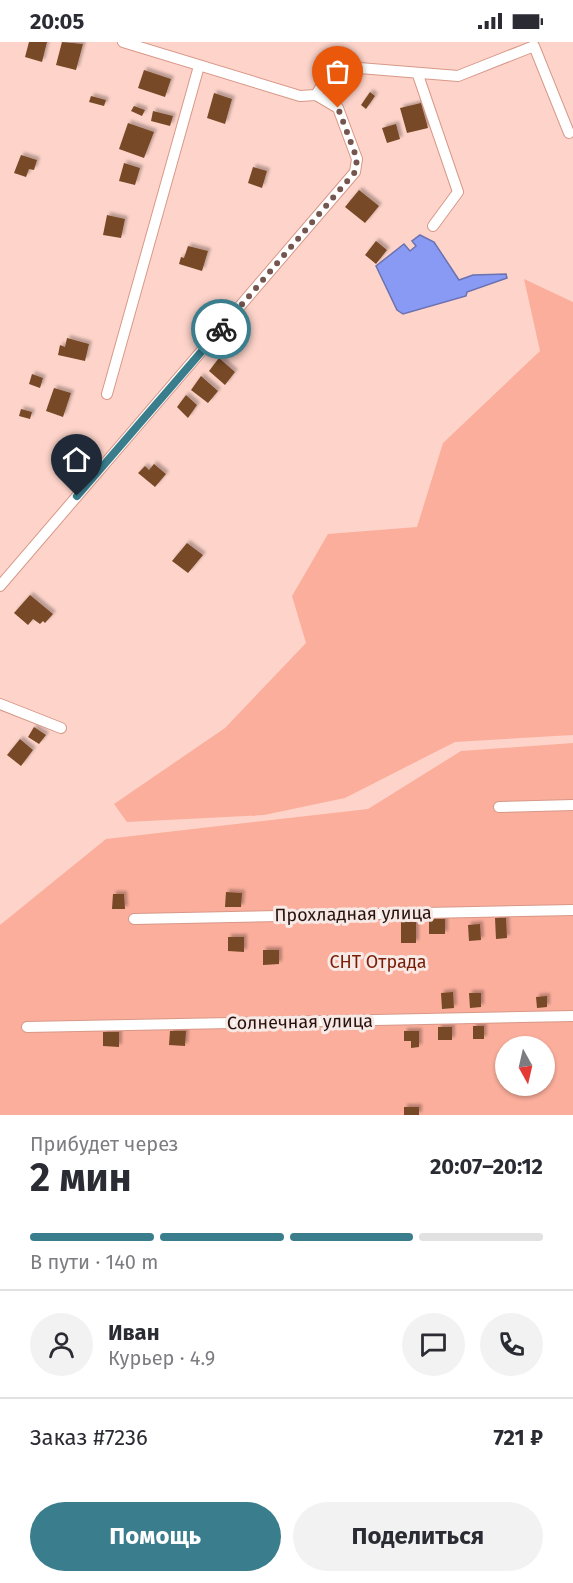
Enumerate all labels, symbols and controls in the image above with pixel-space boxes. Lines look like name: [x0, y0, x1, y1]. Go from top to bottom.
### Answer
text: 20:05: [30, 8, 84, 35]
pin: [312, 46, 363, 108]
icon: bag: [321, 55, 354, 88]
courier: [191, 299, 251, 359]
icon: bike: [205, 313, 238, 346]
pin: [51, 434, 102, 496]
icon: home: [60, 443, 93, 476]
street label: Прохладная улица: [274, 902, 432, 926]
park label: СНТ Отрада: [329, 951, 427, 973]
street label: Солнечная улица: [227, 1010, 373, 1034]
north arrow: [495, 1036, 555, 1096]
map controls: [495, 1036, 555, 1096]
text: Прибудет через: [30, 1132, 179, 1156]
text: 20:07–20:12: [430, 1153, 543, 1180]
text: 2 мин: [30, 1155, 132, 1201]
text: В пути · 140 m: [30, 1250, 158, 1274]
button: person: [30, 1313, 93, 1376]
button: chat: [402, 1313, 465, 1376]
button: phone: [480, 1313, 543, 1376]
text: Иван: [108, 1319, 160, 1346]
text: Курьер · 4.9: [108, 1346, 215, 1370]
text: Заказ #7236: [30, 1424, 148, 1451]
text: 721 ₽: [493, 1424, 543, 1451]
button: Помощь: [30, 1502, 281, 1571]
button: Поделиться: [293, 1502, 543, 1571]

